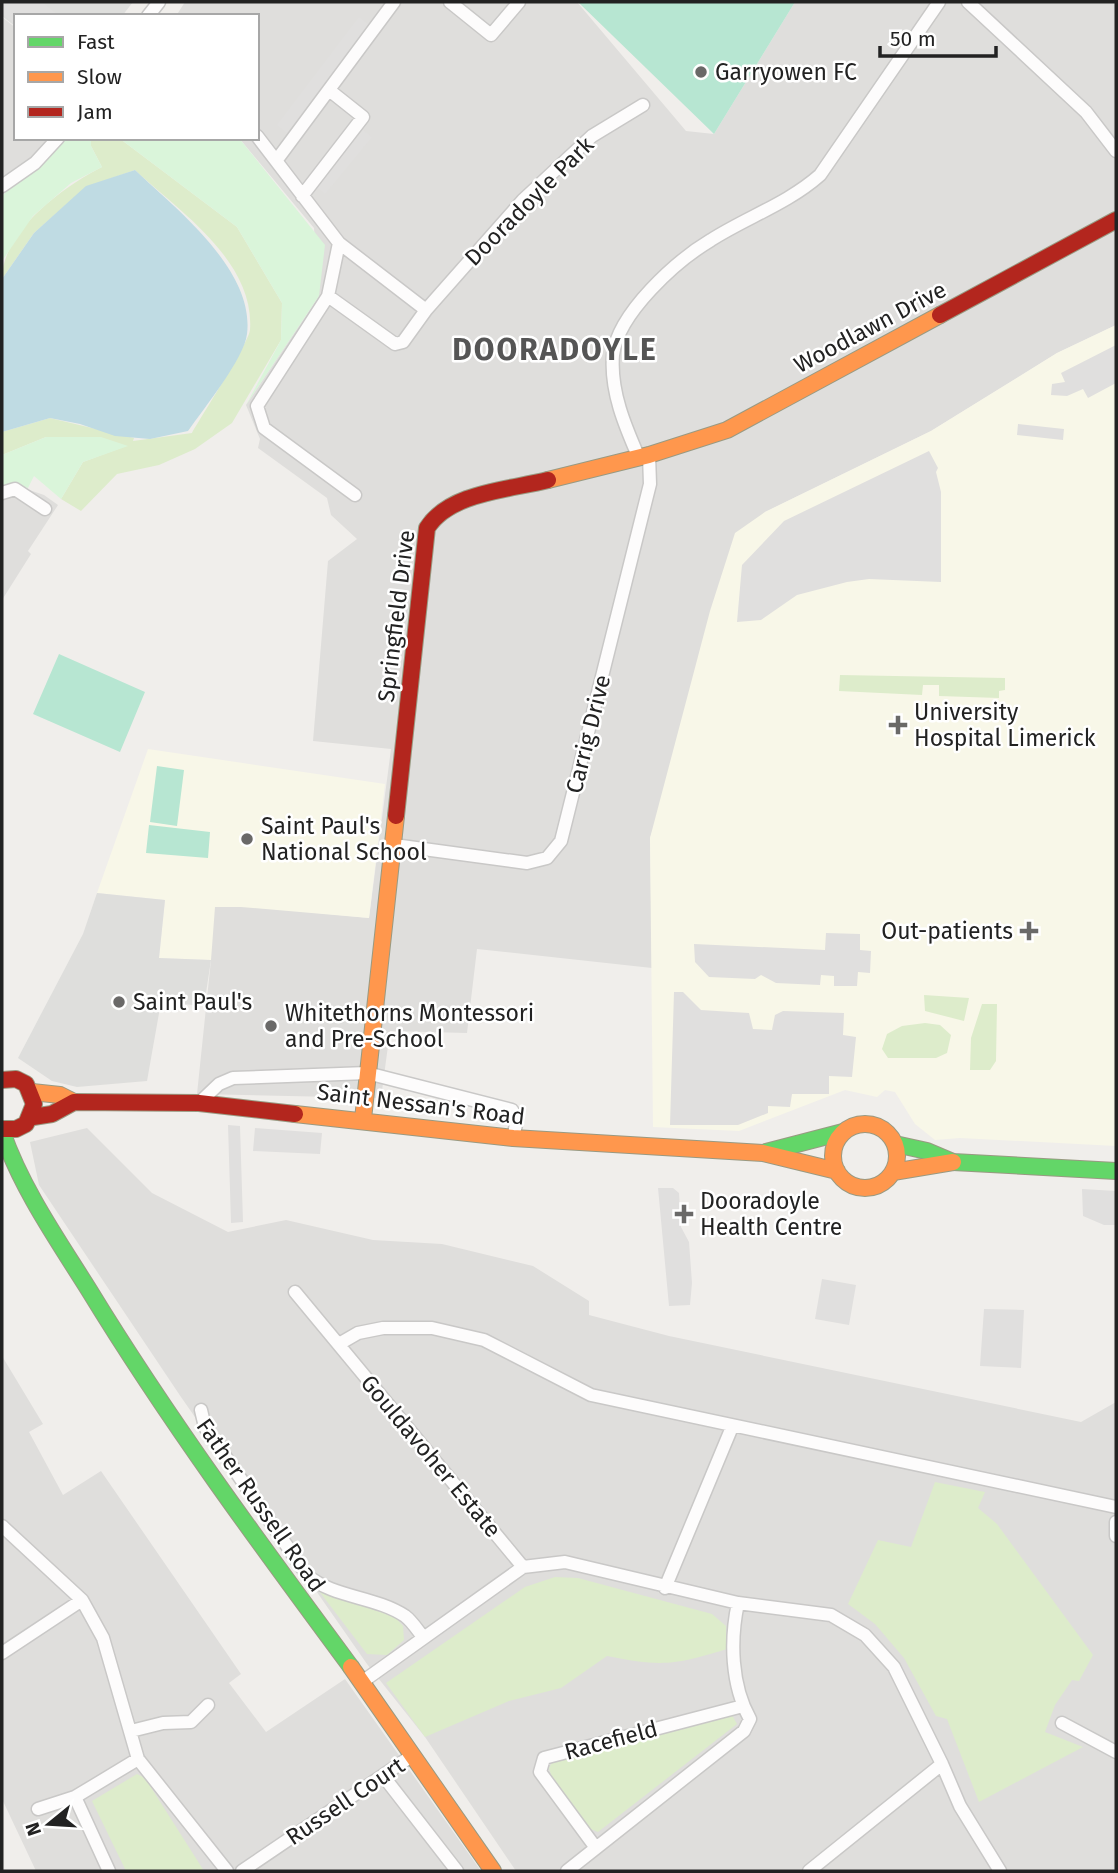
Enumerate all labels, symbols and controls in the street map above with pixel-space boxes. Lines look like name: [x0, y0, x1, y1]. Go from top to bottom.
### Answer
legend: [14, 14, 259, 140]
scale bar: [880, 14, 996, 58]
text: 50 m: [890, 26, 936, 52]
text: Fast: [77, 29, 115, 55]
place label: Garryowen FC: [715, 58, 857, 86]
text: Slow: [77, 64, 122, 90]
marker: Garryowen FC: [693, 64, 709, 80]
text: Jam: [77, 99, 113, 125]
street label: Dooradoyle Park: [459, 130, 600, 271]
street label: Woodlawn Drive: [789, 275, 951, 379]
district label: DOORADOYLE: [452, 332, 658, 368]
street label: Springfield Drive: [372, 528, 420, 704]
street label: Carrig Drive: [560, 672, 616, 796]
place label: University Hospital Limerick: [914, 698, 1096, 752]
marker: University Hospital Limerick: [888, 715, 908, 735]
place label: Saint Paul's National School: [261, 812, 427, 866]
marker: Saint Paul's National School: [239, 831, 255, 847]
place label: Out-patients: [881, 917, 1013, 945]
marker: Out-patients: [1019, 921, 1039, 941]
place label: Saint Paul's: [133, 988, 252, 1016]
marker: Saint Paul's: [111, 994, 127, 1010]
place label: Whitethorns Montessori and Pre-School: [285, 999, 534, 1053]
marker: Whitethorns Montessori and Pre-School: [263, 1018, 279, 1034]
street label: Saint Nessan's Road: [316, 1077, 526, 1131]
place label: Dooradoyle Health Centre: [700, 1187, 842, 1241]
marker: Dooradoyle Health Centre: [674, 1204, 694, 1224]
street label: Gouldavoher Estate: [355, 1369, 507, 1543]
street label: Father Russell Road: [191, 1413, 331, 1597]
street label: Racefield: [561, 1714, 661, 1766]
street label: Russell Court: [280, 1751, 410, 1851]
north arrow: [14, 1789, 84, 1859]
text: N: [20, 1820, 46, 1839]

